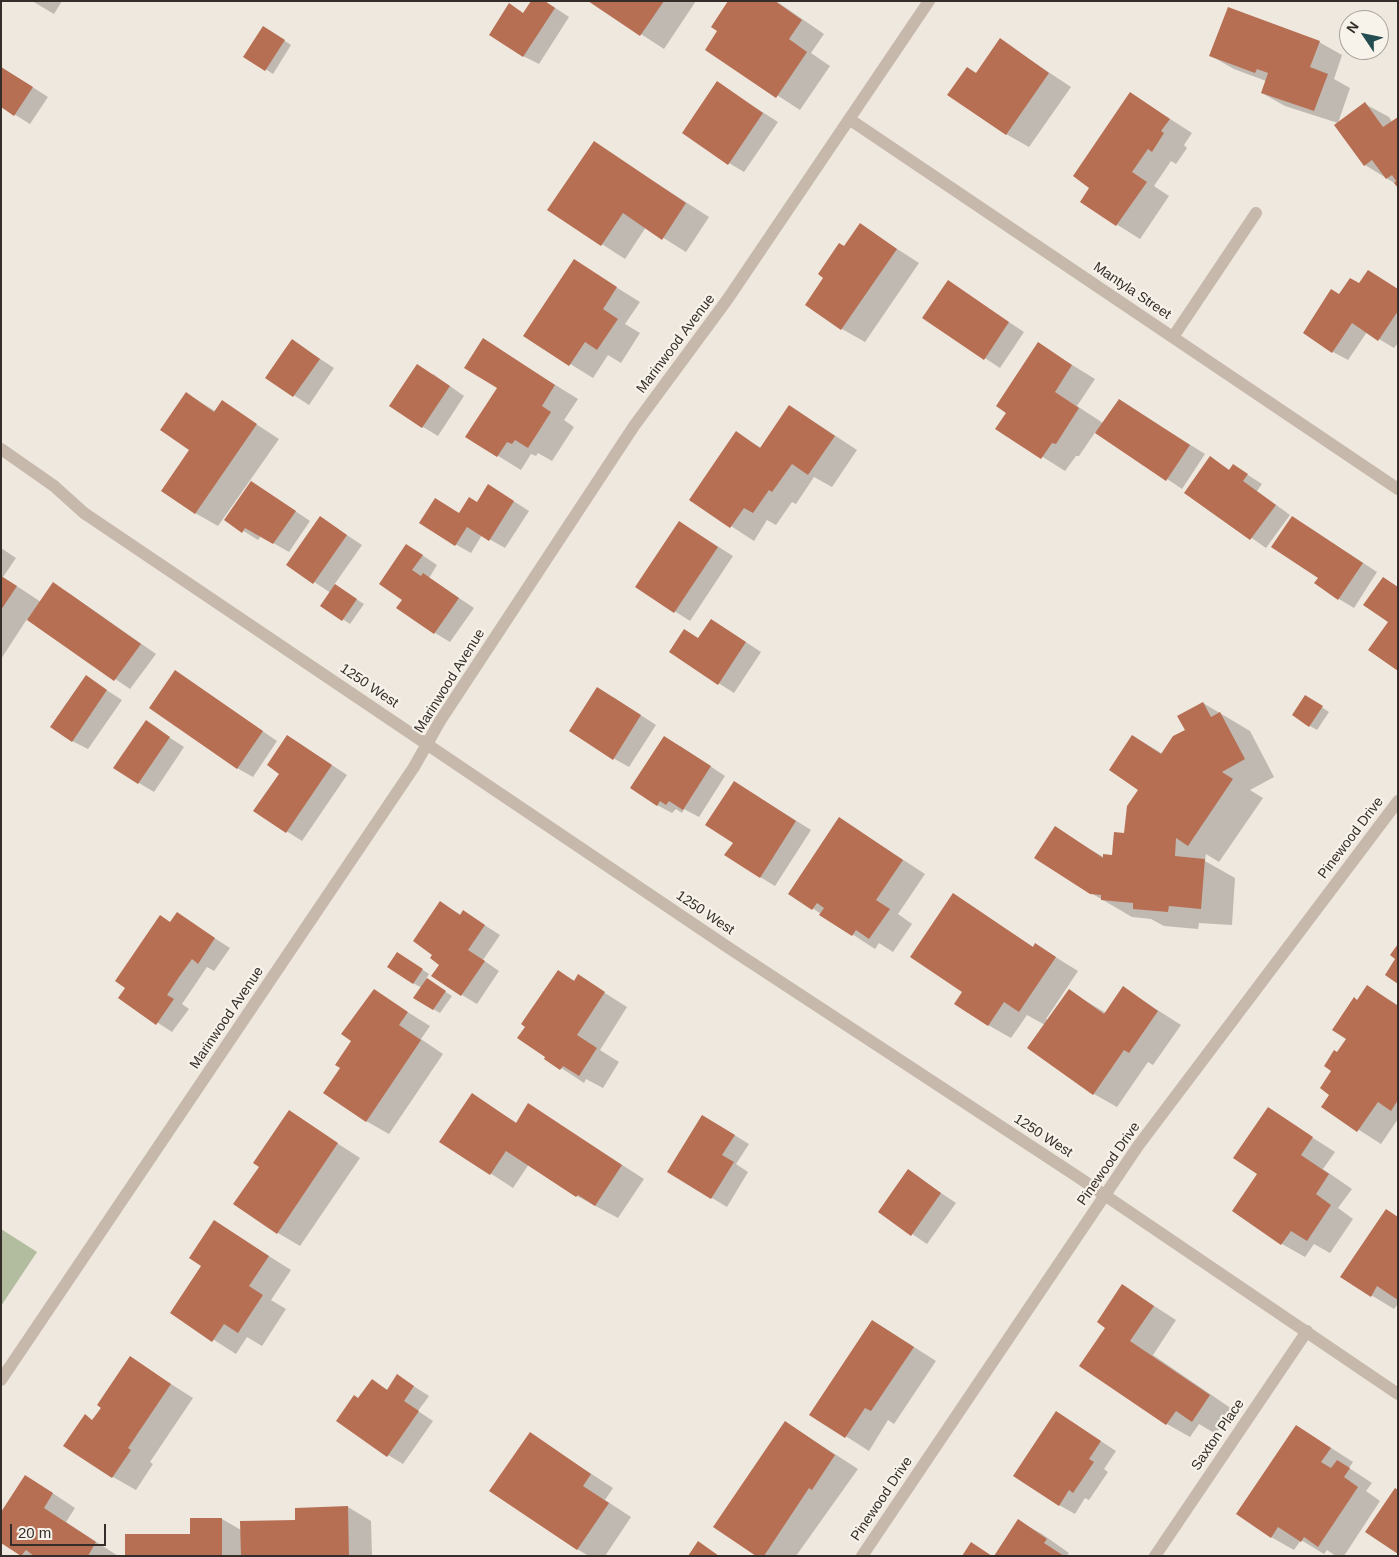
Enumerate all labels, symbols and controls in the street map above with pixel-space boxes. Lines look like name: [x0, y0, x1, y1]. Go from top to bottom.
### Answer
north arrow: [1339, 10, 1389, 60]
text: N: [1343, 19, 1362, 36]
street label: Mantyla Street: [1090, 259, 1174, 323]
street label: Marinwood Avenue: [633, 291, 719, 397]
street label: Marinwood Avenue: [411, 626, 489, 736]
street label: 1250 West: [337, 660, 401, 712]
street label: Pinewood Drive: [1315, 794, 1387, 882]
street label: 1250 West: [673, 887, 737, 939]
street label: Marinwood Avenue: [187, 964, 267, 1072]
street label: 1250 West: [1010, 1111, 1076, 1161]
street label: Pinewood Drive: [1074, 1119, 1144, 1209]
street label: Saxton Place: [1188, 1396, 1248, 1474]
street label: Pinewood Drive: [848, 1454, 916, 1544]
scale bar: [12, 1514, 109, 1546]
text: 20 m: [18, 1524, 51, 1541]

